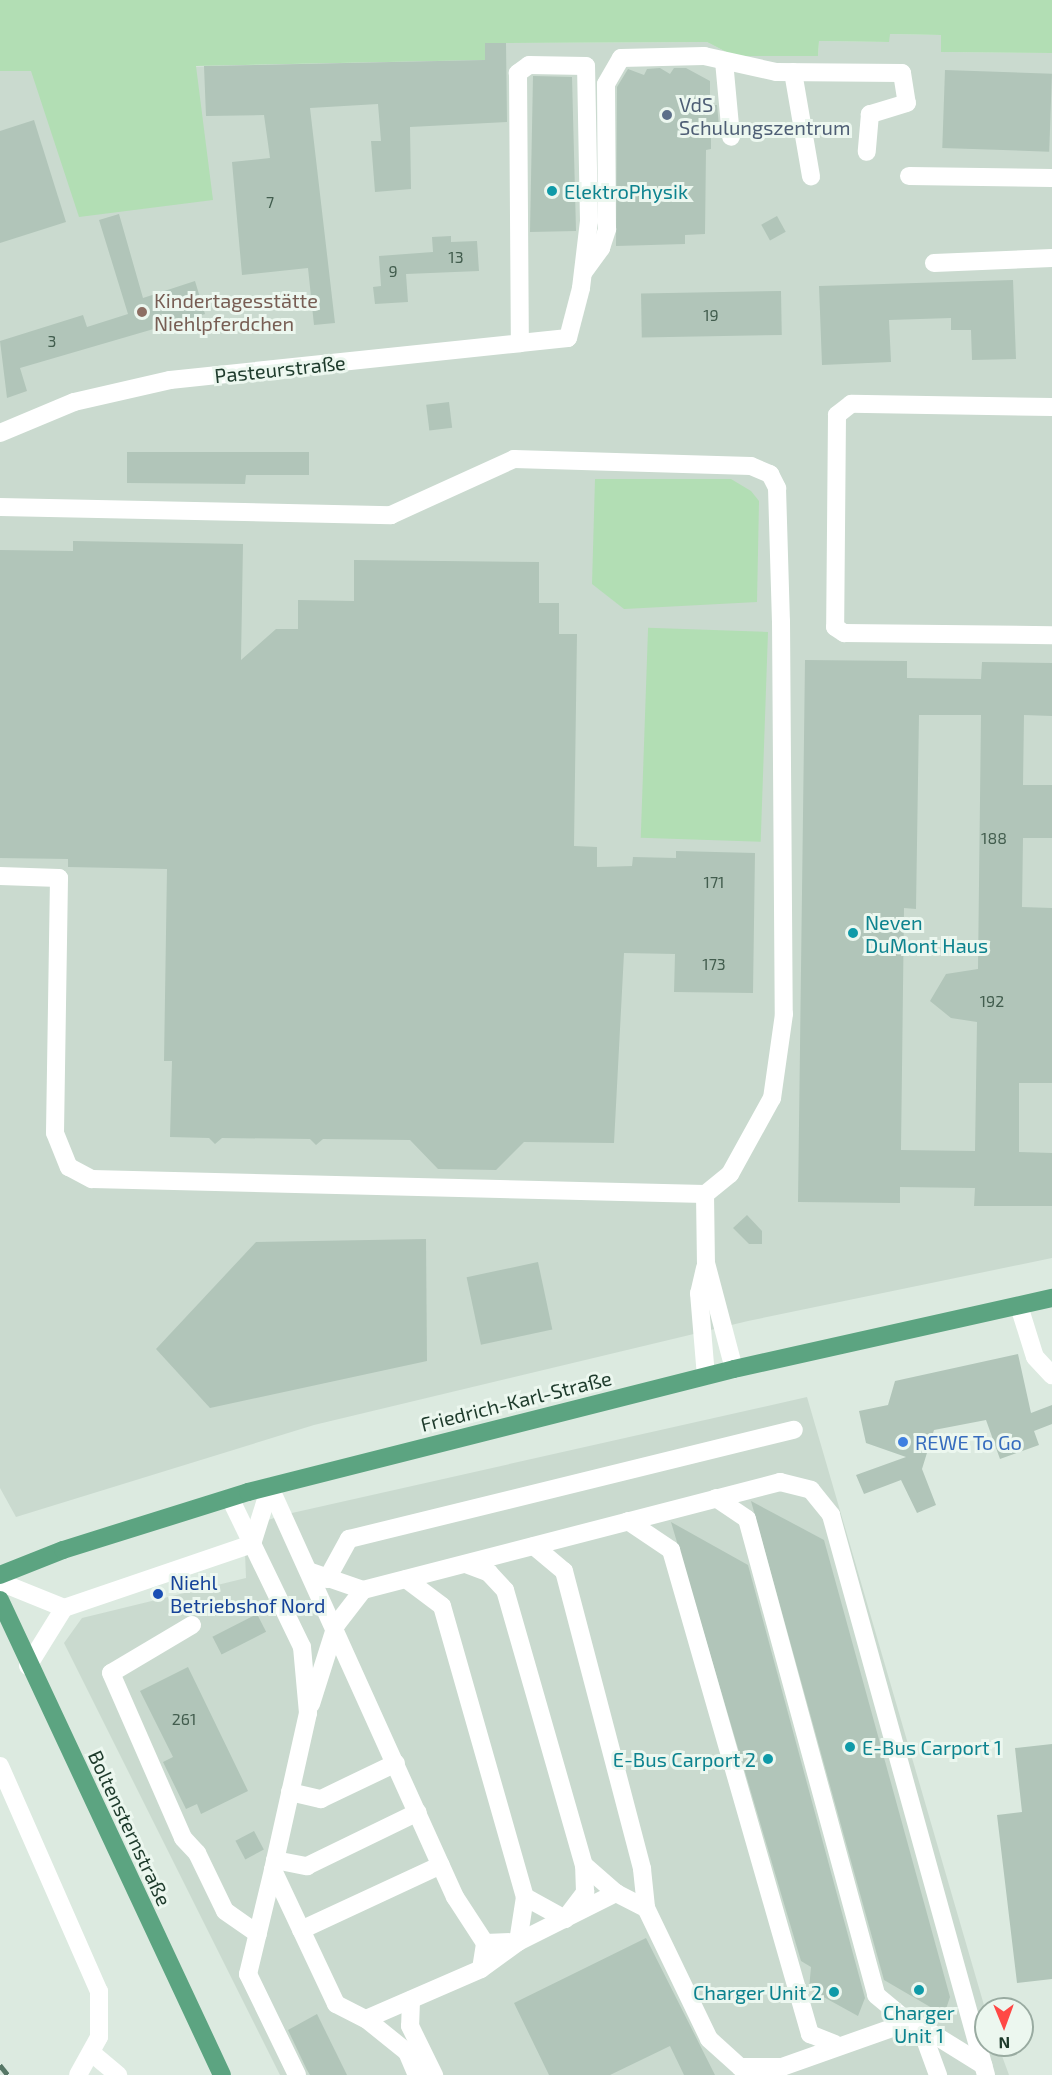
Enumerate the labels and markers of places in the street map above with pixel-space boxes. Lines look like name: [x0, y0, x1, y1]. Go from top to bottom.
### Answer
place label: VdS Schulungszentrum: [679, 92, 850, 139]
marker: VdS Schulungszentrum: [660, 108, 674, 122]
place label: ElektroPhysik: [564, 179, 688, 203]
marker: ElektroPhysik: [545, 184, 559, 198]
place label: Kindertagesstätte Niehlpferdchen: [154, 288, 318, 335]
marker: Kindertagesstätte Niehlpferdchen: [135, 305, 149, 319]
place label: Neven DuMont Haus: [865, 910, 988, 957]
marker: Neven DuMont Haus: [846, 926, 860, 940]
place label: REWE To Go: [915, 1430, 1022, 1454]
marker: REWE To Go: [896, 1435, 910, 1449]
place label: Niehl Betriebshof Nord: [170, 1570, 326, 1617]
marker: Niehl Betriebshof Nord: [151, 1587, 165, 1601]
place label: E-Bus Carport 1: [862, 1735, 1002, 1759]
marker: E-Bus Carport 1: [843, 1740, 857, 1754]
place label: E-Bus Carport 2: [613, 1747, 756, 1771]
marker: E-Bus Carport 2: [761, 1752, 775, 1766]
place label: Charger Unit 2: [693, 1980, 822, 2004]
marker: Charger Unit 1: [912, 1983, 926, 1997]
marker: Charger Unit 2: [827, 1985, 841, 1999]
place label: Charger Unit 1: [883, 2000, 955, 2047]

